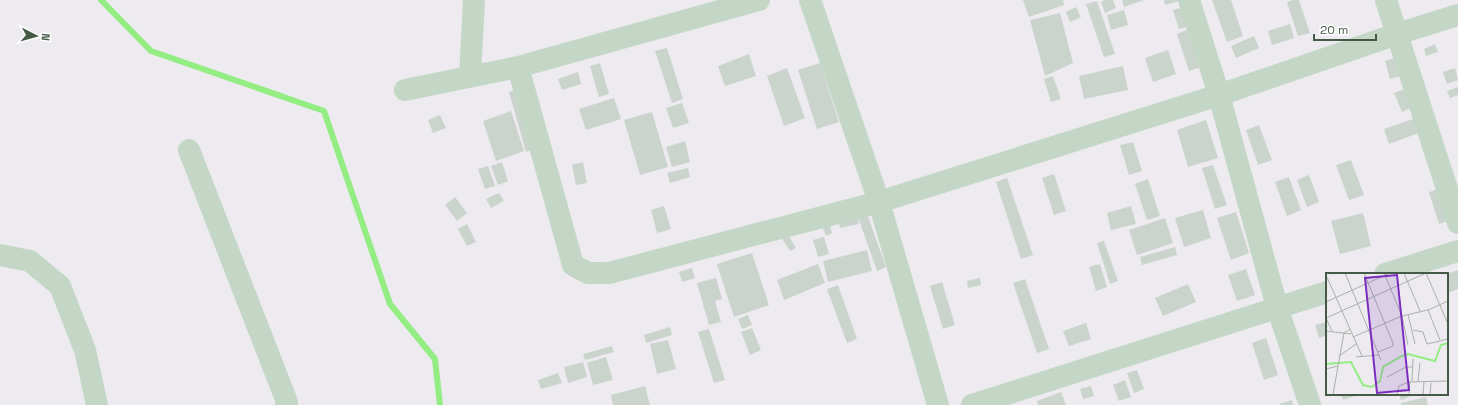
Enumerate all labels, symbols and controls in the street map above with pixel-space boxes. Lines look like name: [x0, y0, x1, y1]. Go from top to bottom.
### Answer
north arrow: [16, 16, 56, 56]
scale bar: [1314, 16, 1376, 42]
text: 20 m: [1320, 22, 1348, 38]
text: N: [39, 33, 53, 41]
inset map: [1326, 273, 1448, 395]

